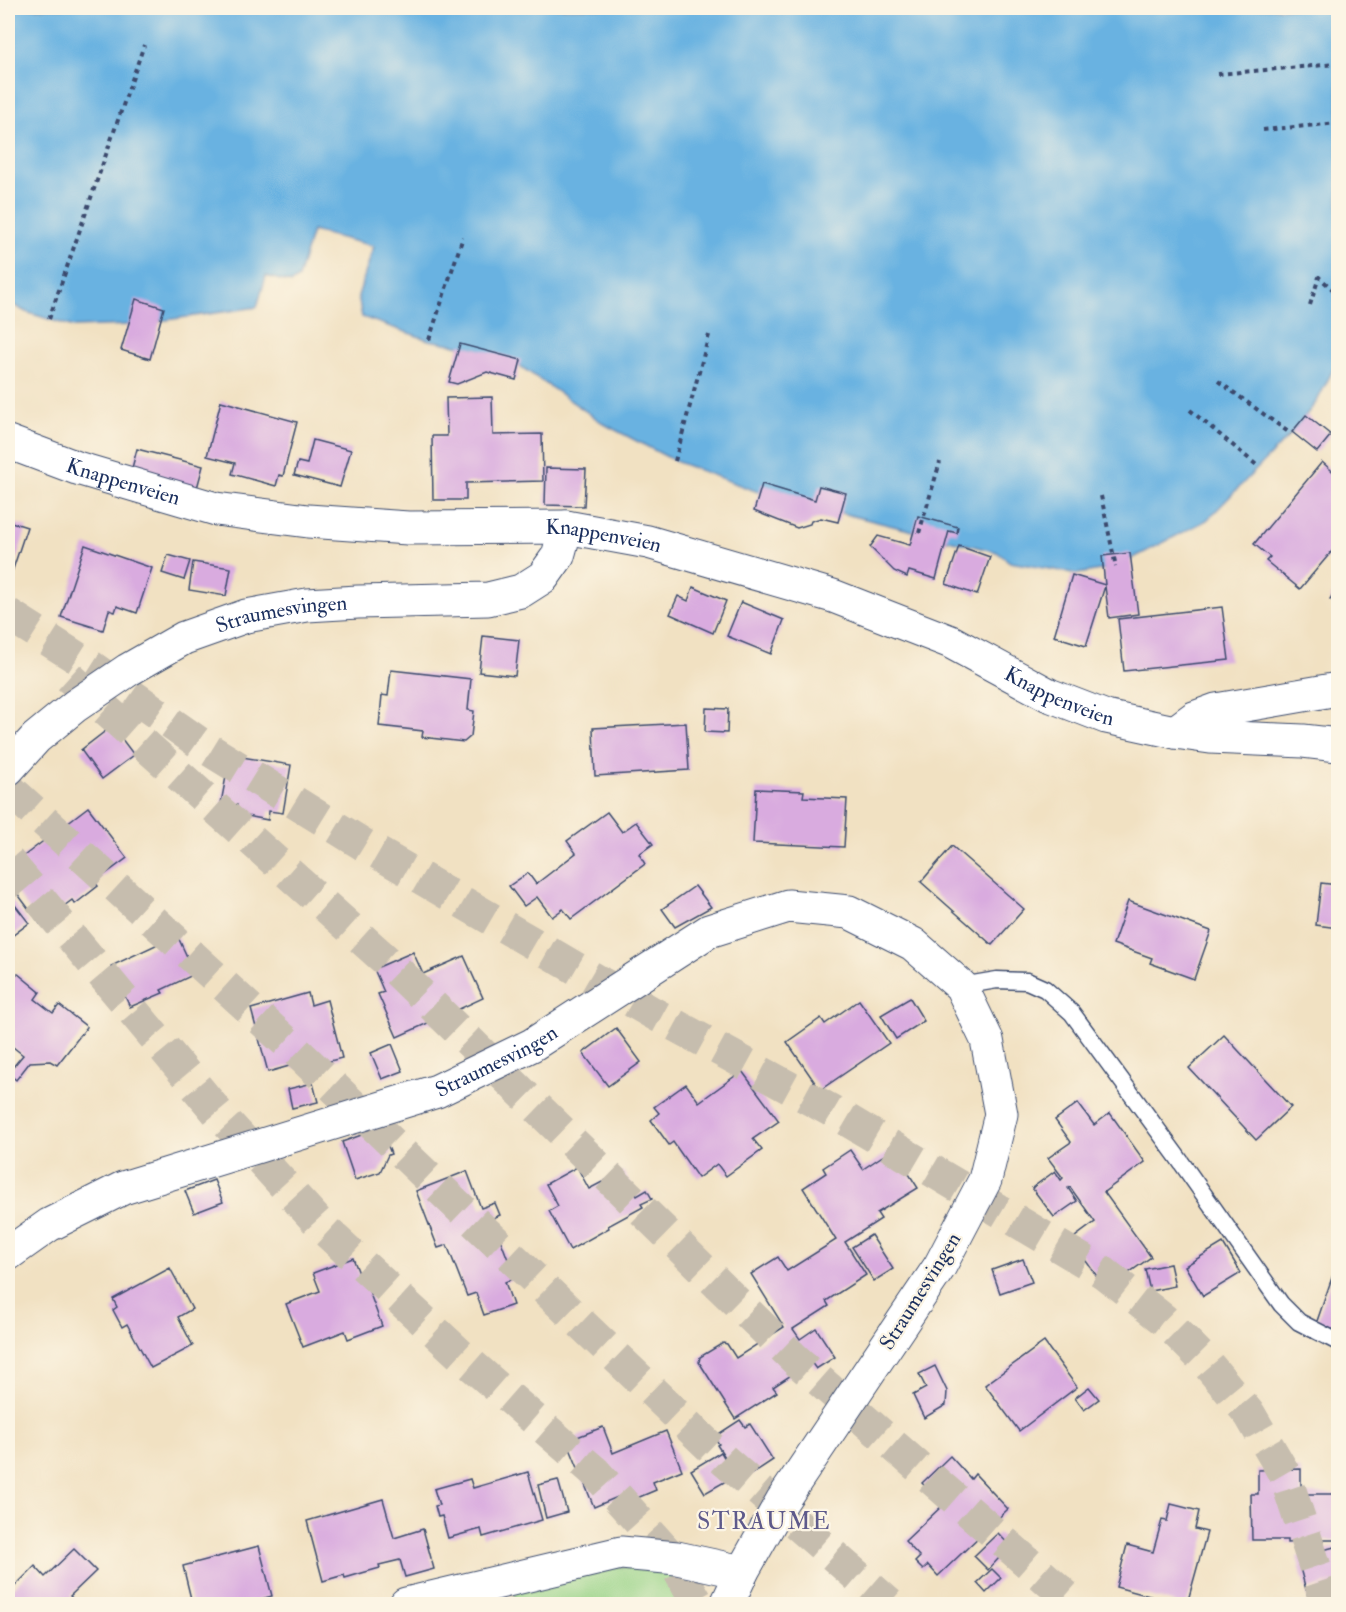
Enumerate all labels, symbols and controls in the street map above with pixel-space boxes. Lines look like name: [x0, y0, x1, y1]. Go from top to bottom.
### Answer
street label: Knappenveien: [62, 452, 183, 512]
street label: Knappenveien: [545, 514, 665, 559]
street label: Straumesvingen: [212, 590, 348, 640]
street label: Knappenveien: [1000, 660, 1117, 732]
street label: Straumesvingen: [431, 1019, 563, 1104]
street label: Straumesvingen: [874, 1227, 967, 1355]
district label: STRAUME: [697, 1506, 831, 1537]

